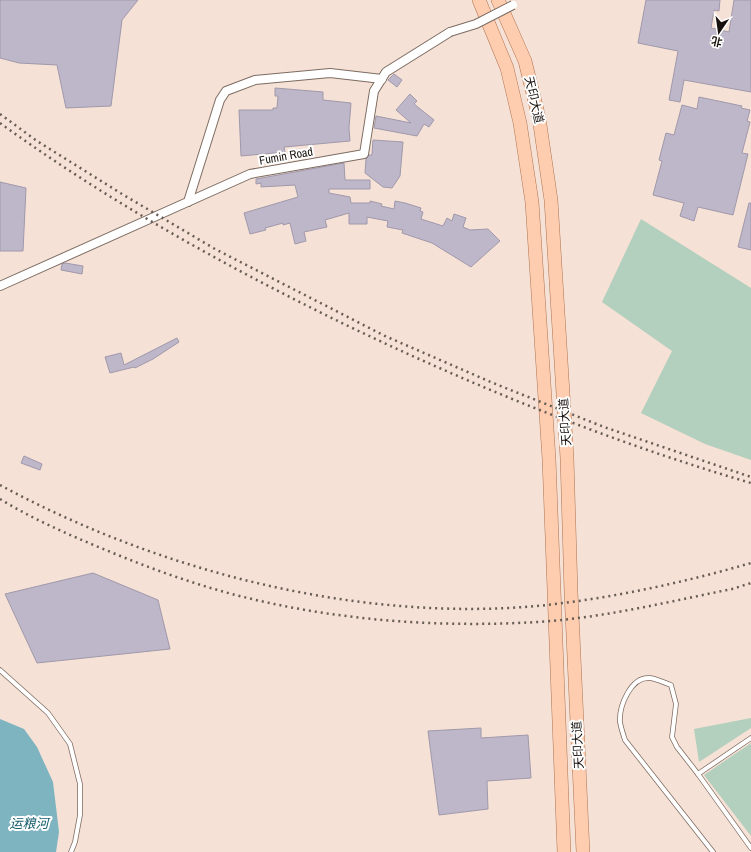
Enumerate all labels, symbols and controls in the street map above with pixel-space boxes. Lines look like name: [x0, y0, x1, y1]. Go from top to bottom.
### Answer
north arrow: [699, 12, 739, 52]
text: 北: [710, 34, 724, 50]
street label: 天印大道: [521, 75, 547, 125]
street label: Fumin Road: [258, 143, 314, 169]
street label: 天印大道: [555, 397, 575, 447]
street label: 天印大道: [569, 721, 587, 769]
water label: 运粮河: [9, 815, 51, 832]

